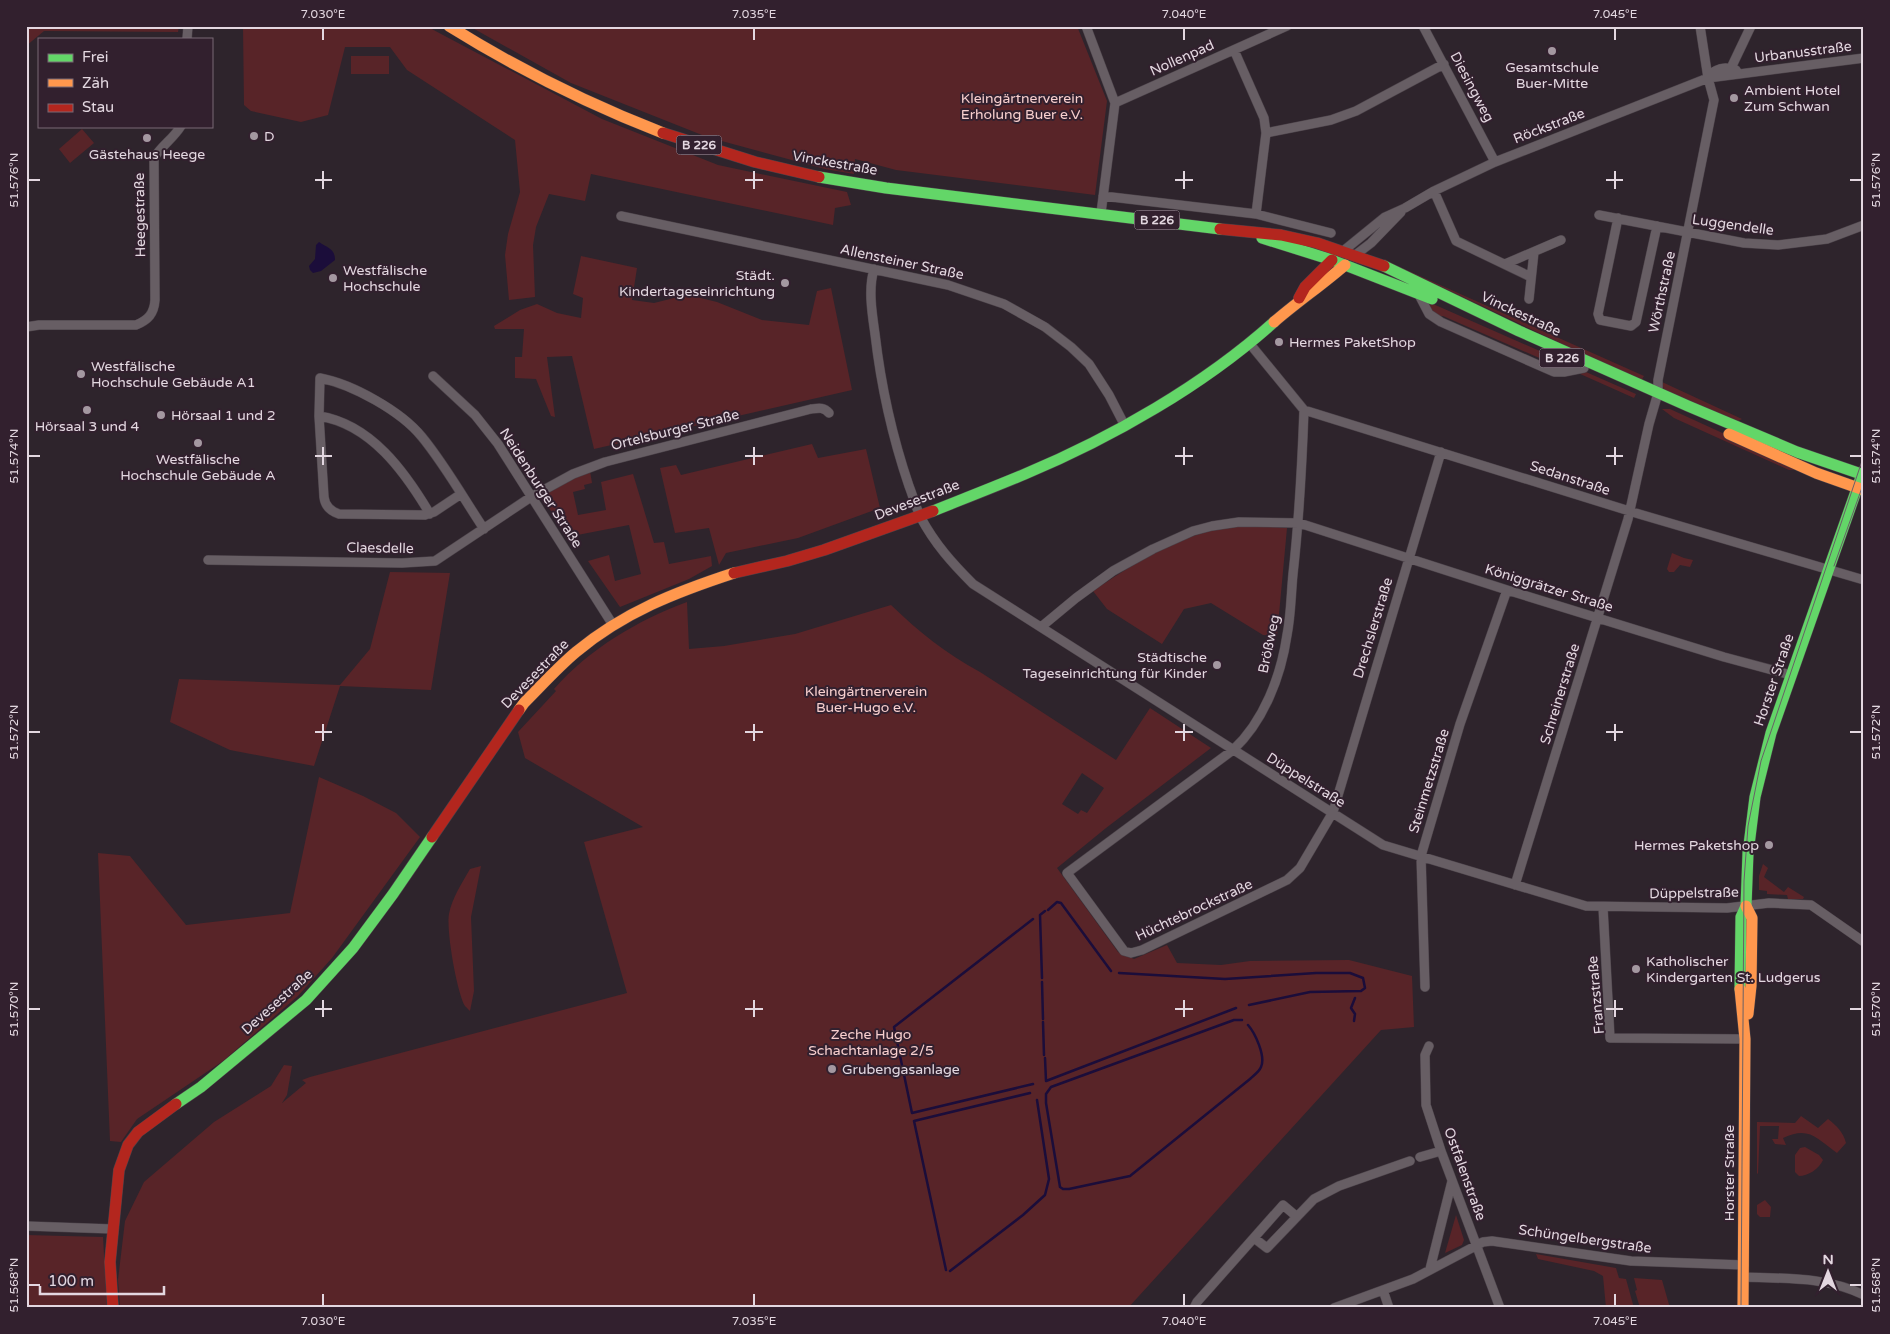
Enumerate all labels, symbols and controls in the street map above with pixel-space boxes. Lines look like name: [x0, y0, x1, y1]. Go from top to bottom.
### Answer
text: 7.030°E: [301, 7, 346, 21]
text: 7.035°E: [732, 7, 777, 21]
text: 7.040°E: [1162, 7, 1207, 21]
text: 7.045°E: [1593, 7, 1638, 21]
street label: Nollenpad: [1147, 36, 1217, 80]
legend: [38, 38, 212, 128]
street label: Urbanusstraße: [1753, 38, 1853, 66]
marker: Gesamtschule Buer-Mitte: [1546, 45, 1558, 57]
text: Frei: [82, 48, 108, 66]
street label: Diesingweg: [1446, 49, 1498, 125]
place label: Gesamtschule Buer-Mitte: [1505, 59, 1599, 92]
text: Zäh: [82, 74, 109, 92]
place label: Ambient Hotel Zum Schwan: [1744, 82, 1840, 115]
park label: Kleingärtnerverein Erholung Buer e.V.: [961, 90, 1083, 123]
marker: Ambient Hotel Zum Schwan: [1728, 92, 1740, 104]
text: Stau: [82, 98, 114, 116]
street label: Röckstraße: [1511, 105, 1587, 147]
place label: D: [264, 128, 275, 145]
marker: D: [248, 130, 260, 142]
marker: Gästehaus Heege: [141, 132, 153, 144]
road number: B 226: [676, 136, 722, 154]
place label: Gästehaus Heege: [89, 146, 205, 163]
street label: Vinckestraße: [791, 147, 879, 179]
text: 51.576°N: [7, 153, 21, 207]
text: 51.576°N: [1869, 153, 1883, 207]
street label: Heegestraße: [131, 172, 149, 257]
road number: B 226: [1134, 210, 1180, 230]
street label: Luggendelle: [1691, 211, 1775, 239]
street label: Allensteiner Straße: [839, 241, 965, 283]
street label: Wörthstraße: [1645, 250, 1679, 334]
place label: Westfälische Hochschule: [343, 262, 427, 295]
place label: Städt. Kindertageseinrichtung: [619, 267, 775, 300]
marker: Westfälische Hochschule: [327, 272, 339, 284]
marker: Städt. Kindertageseinrichtung: [779, 277, 791, 289]
street label: Vinckestraße: [1478, 288, 1564, 340]
place label: Hermes PaketShop: [1289, 334, 1416, 351]
marker: Hermes PaketShop: [1273, 336, 1285, 348]
road number: B 226: [1540, 348, 1584, 368]
place label: Westfälische Hochschule Gebäude A1: [91, 358, 255, 391]
marker: Westfälische Hochschule Gebäude A1: [75, 368, 87, 380]
marker: Hörsaal 3 und 4: [81, 404, 93, 416]
street label: Ortelsburger Straße: [609, 406, 741, 454]
place label: Hörsaal 1 und 2: [171, 407, 276, 424]
marker: Hörsaal 1 und 2: [155, 409, 167, 421]
place label: Hörsaal 3 und 4: [35, 418, 139, 435]
street label: Neidenburger Straße: [496, 425, 586, 551]
text: 51.574°N: [7, 429, 21, 483]
text: 51.574°N: [1869, 429, 1883, 483]
marker: Westfälische Hochschule Gebäude A: [192, 437, 204, 449]
place label: Westfälische Hochschule Gebäude A: [120, 451, 276, 484]
street label: Sedanstraße: [1528, 457, 1612, 499]
street label: Devesestraße: [872, 476, 962, 524]
street label: Claesdelle: [346, 539, 414, 557]
street label: Königgrätzer Straße: [1483, 560, 1615, 616]
street label: Drechslerstraße: [1350, 575, 1396, 681]
street label: Brößweg: [1255, 613, 1283, 675]
street label: Horster Straße: [1750, 632, 1798, 728]
street label: Devesestraße: [498, 636, 572, 712]
street label: Schreinerstraße: [1537, 641, 1583, 747]
place label: Städtische Tageseinrichtung für Kinder: [1022, 649, 1208, 682]
marker: Städtische Tageseinrichtung für Kinder: [1211, 659, 1223, 671]
park label: Kleingärtnerverein Buer-Hugo e.V.: [805, 683, 927, 716]
text: 51.572°N: [7, 705, 21, 759]
text: 51.572°N: [1869, 705, 1883, 759]
street label: Steinmetzstraße: [1405, 727, 1453, 835]
street label: Düppelstraße: [1263, 749, 1349, 811]
place label: Hermes Paketshop: [1634, 837, 1759, 854]
marker: Hermes Paketshop: [1763, 839, 1775, 851]
street label: Hüchtebrockstraße: [1133, 875, 1255, 945]
street label: Düppelstraße: [1649, 884, 1739, 902]
place label: Katholischer Kindergarten St. Ludgerus: [1646, 953, 1821, 986]
street label: Franzstraße: [1584, 955, 1608, 1035]
marker: Katholischer Kindergarten St. Ludgerus: [1630, 963, 1642, 975]
street label: Devesestraße: [238, 966, 316, 1038]
text: 51.570°N: [7, 982, 21, 1036]
text: 51.570°N: [1869, 982, 1883, 1036]
park label: Zeche Hugo Schachtanlage 2/5: [808, 1026, 934, 1059]
place label: Grubengasanlage: [842, 1061, 960, 1078]
marker: Grubengasanlage: [826, 1063, 838, 1075]
street label: Ostfalenstraße: [1440, 1125, 1490, 1223]
street label: Horster Straße: [1721, 1125, 1738, 1221]
street label: Schüngelbergstraße: [1517, 1221, 1653, 1257]
north arrow: [1802, 1246, 1852, 1296]
text: N: [1822, 1251, 1834, 1268]
text: 51.568°N: [7, 1258, 21, 1312]
text: 51.568°N: [1869, 1258, 1883, 1312]
scale bar: [40, 1264, 164, 1296]
text: 100 m: [48, 1272, 94, 1290]
text: 7.030°E: [301, 1314, 346, 1328]
text: 7.035°E: [732, 1314, 777, 1328]
text: 7.040°E: [1162, 1314, 1207, 1328]
text: 7.045°E: [1593, 1314, 1638, 1328]

